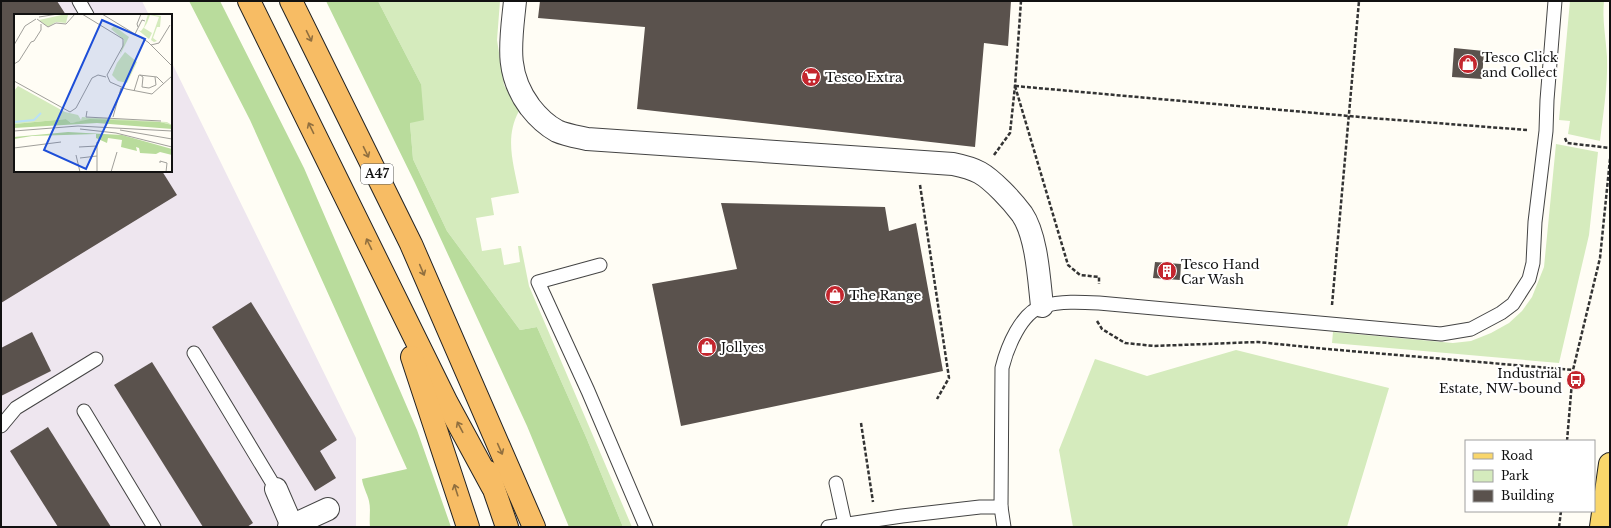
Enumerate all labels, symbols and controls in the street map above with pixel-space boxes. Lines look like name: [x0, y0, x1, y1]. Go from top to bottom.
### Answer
inset map: [14, 14, 172, 172]
one-way arrow: [306, 29, 313, 41]
place label: Tesco Click and Collect: [1482, 49, 1558, 81]
shop icon: Tesco Click and Collect: [1457, 53, 1479, 75]
supermarket icon: Tesco Extra: [800, 66, 822, 88]
place label: Tesco Extra: [825, 69, 903, 86]
one-way arrow: [307, 122, 314, 134]
one-way arrow: [363, 146, 370, 158]
road number: A47: [361, 164, 393, 184]
one-way arrow: [365, 238, 372, 250]
place label: Tesco Hand Car Wash: [1181, 256, 1260, 288]
building icon: Tesco Hand Car Wash: [1156, 260, 1178, 282]
one-way arrow: [419, 263, 426, 275]
shop icon: The Range: [824, 284, 846, 306]
place label: The Range: [849, 287, 921, 304]
shop icon: Jollyes: [696, 336, 718, 358]
place label: Jollyes: [719, 339, 764, 356]
place label: Industrial Estate, NW-bound: [1439, 365, 1562, 397]
bus stop icon: Industrial Estate, NW-bound: [1565, 369, 1587, 391]
one-way arrow: [456, 421, 463, 433]
legend: [1465, 440, 1595, 512]
one-way arrow: [497, 443, 504, 455]
text: Road: [1501, 448, 1533, 463]
text: Park: [1501, 468, 1529, 483]
one-way arrow: [452, 484, 459, 497]
text: Building: [1501, 488, 1555, 503]

